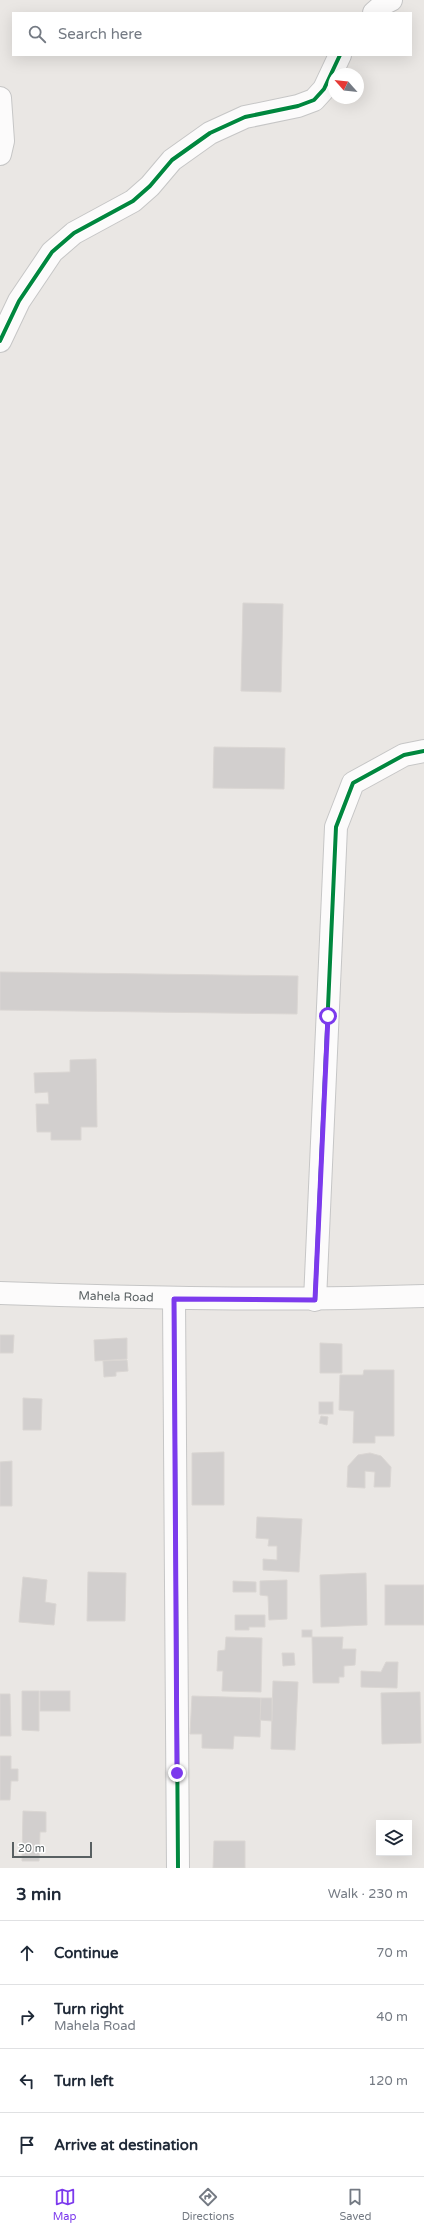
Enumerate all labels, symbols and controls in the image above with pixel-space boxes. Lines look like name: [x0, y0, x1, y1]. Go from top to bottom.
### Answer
search box: [12, 12, 412, 56]
icon: search: [26, 23, 48, 45]
text: Search here: [58, 25, 142, 43]
north arrow: [328, 68, 364, 104]
route start: [319, 1007, 337, 1025]
street label: Mahela Road: [78, 1289, 154, 1304]
route end: [168, 1764, 186, 1782]
map controls: [376, 1820, 412, 1856]
button: layers: [376, 1820, 412, 1856]
scale bar: [12, 1840, 92, 1859]
text: 20 m: [18, 1842, 45, 1855]
text: 3 min: [16, 1884, 61, 1905]
text: Walk · 230 m: [328, 1886, 408, 1902]
icon: ahead: [16, 1942, 38, 1964]
text: Continue: [54, 1944, 118, 1962]
text: 70 m: [376, 1945, 408, 1961]
text: Turn right: [54, 2000, 124, 2018]
icon: right: [16, 2006, 38, 2028]
text: 40 m: [376, 2009, 408, 2025]
text: Mahela Road: [54, 2018, 136, 2034]
icon: left: [16, 2070, 38, 2092]
text: Turn left: [54, 2072, 114, 2090]
text: 120 m: [368, 2073, 408, 2089]
icon: arrive: [16, 2134, 38, 2156]
text: Arrive at destination: [54, 2136, 198, 2154]
tab: Map: [53, 2186, 76, 2223]
tab: Directions: [182, 2186, 234, 2223]
tab: Saved: [340, 2186, 371, 2223]

